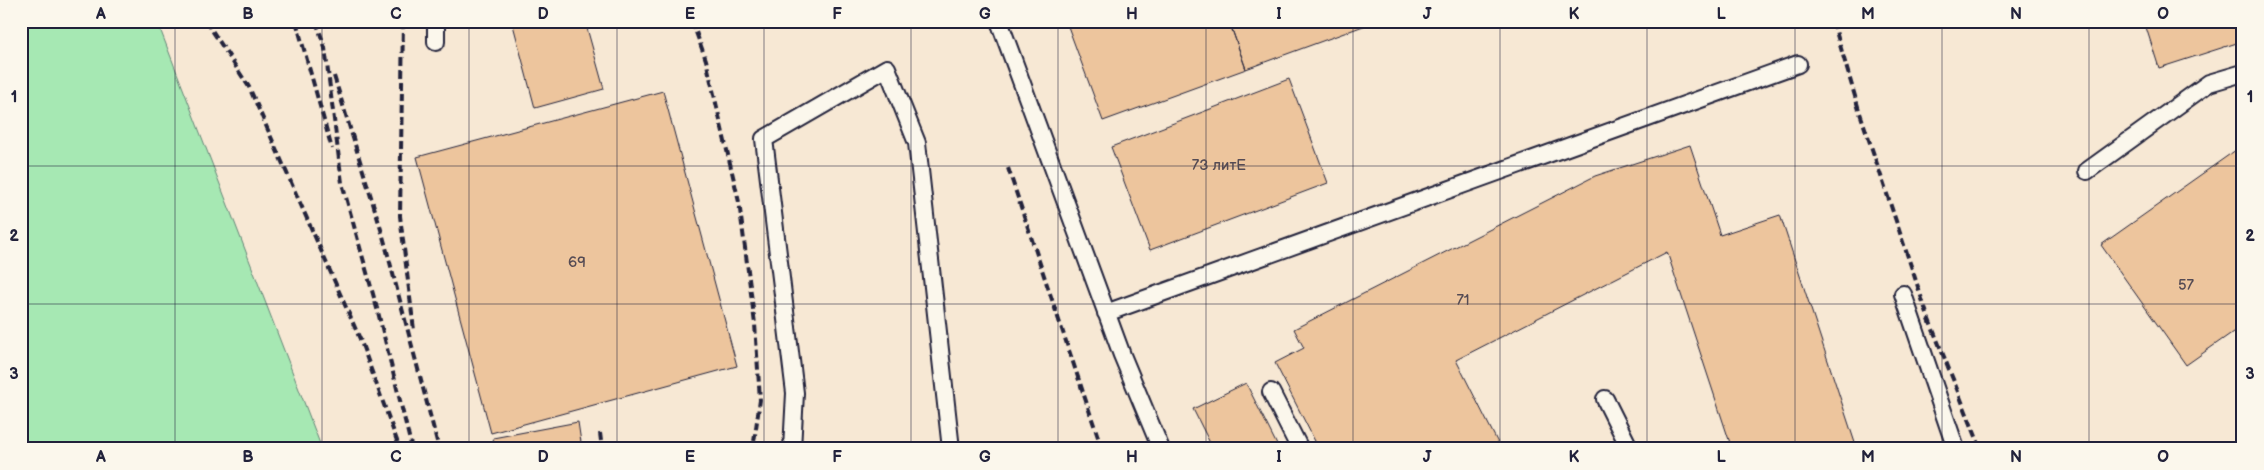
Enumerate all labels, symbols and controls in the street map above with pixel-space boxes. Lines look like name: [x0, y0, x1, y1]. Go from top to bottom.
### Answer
text: A: [95, 5, 106, 24]
text: B: [242, 5, 254, 24]
text: C: [390, 5, 402, 24]
text: D: [537, 5, 549, 24]
text: E: [685, 5, 695, 24]
text: F: [832, 5, 842, 24]
text: G: [979, 5, 991, 24]
text: H: [1126, 5, 1138, 24]
text: I: [1276, 5, 1282, 24]
text: J: [1423, 5, 1432, 24]
text: K: [1569, 5, 1580, 24]
text: L: [1716, 5, 1726, 24]
text: M: [1861, 5, 1875, 24]
text: N: [2010, 5, 2022, 24]
text: O: [2157, 5, 2169, 24]
text: 1: [11, 88, 17, 107]
text: 1: [2247, 88, 2253, 107]
house number: 73 литЕ: [1192, 156, 1246, 175]
text: 2: [9, 227, 19, 246]
text: 2: [2245, 227, 2255, 246]
house number: 69: [568, 253, 586, 272]
house number: 57: [2178, 276, 2195, 295]
house number: 71: [1456, 291, 1470, 310]
text: 3: [9, 365, 19, 384]
text: 3: [2245, 365, 2255, 384]
text: A: [95, 448, 106, 467]
text: B: [242, 448, 254, 467]
text: C: [390, 448, 402, 467]
text: D: [537, 448, 549, 467]
text: E: [685, 448, 695, 467]
text: F: [832, 448, 842, 467]
text: G: [979, 448, 991, 467]
text: H: [1126, 448, 1138, 467]
text: I: [1276, 448, 1282, 467]
text: J: [1423, 448, 1432, 467]
text: K: [1569, 448, 1580, 467]
text: L: [1716, 448, 1726, 467]
text: M: [1861, 448, 1875, 467]
text: N: [2010, 448, 2022, 467]
text: O: [2157, 448, 2169, 467]

